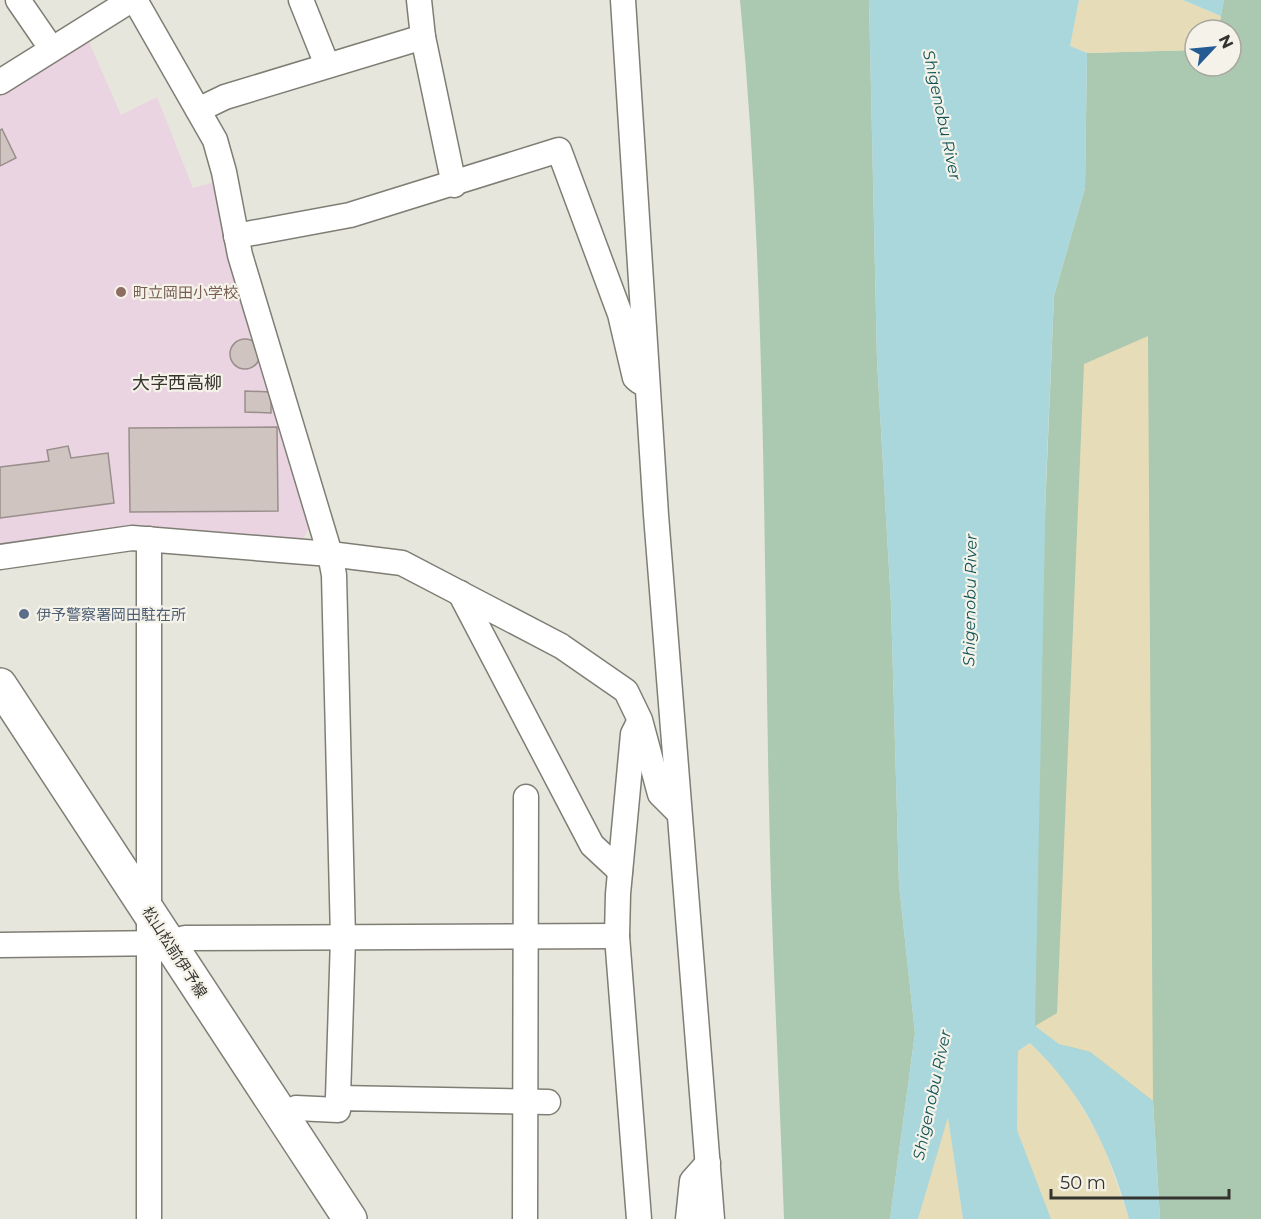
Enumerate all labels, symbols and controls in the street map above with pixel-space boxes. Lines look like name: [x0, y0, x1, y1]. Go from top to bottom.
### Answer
north arrow: [1183, 18, 1243, 78]
text: N: [1215, 32, 1237, 52]
water label: Shigenobu River: [919, 48, 965, 182]
place label: 町立岡田小学校: [133, 283, 238, 302]
marker: 町立岡田小学校: [114, 285, 128, 299]
district label: 大字西高柳: [132, 372, 222, 394]
water label: Shigenobu River: [959, 533, 981, 666]
place label: 伊予警察署岡田駐在所: [36, 605, 186, 624]
marker: 伊予警察署岡田駐在所: [17, 607, 31, 621]
street label: 松山松前伊予線: [138, 903, 212, 1001]
water label: Shigenobu River: [909, 1028, 955, 1162]
scale bar: [1051, 1162, 1230, 1200]
text: 50 m: [1060, 1172, 1106, 1194]

